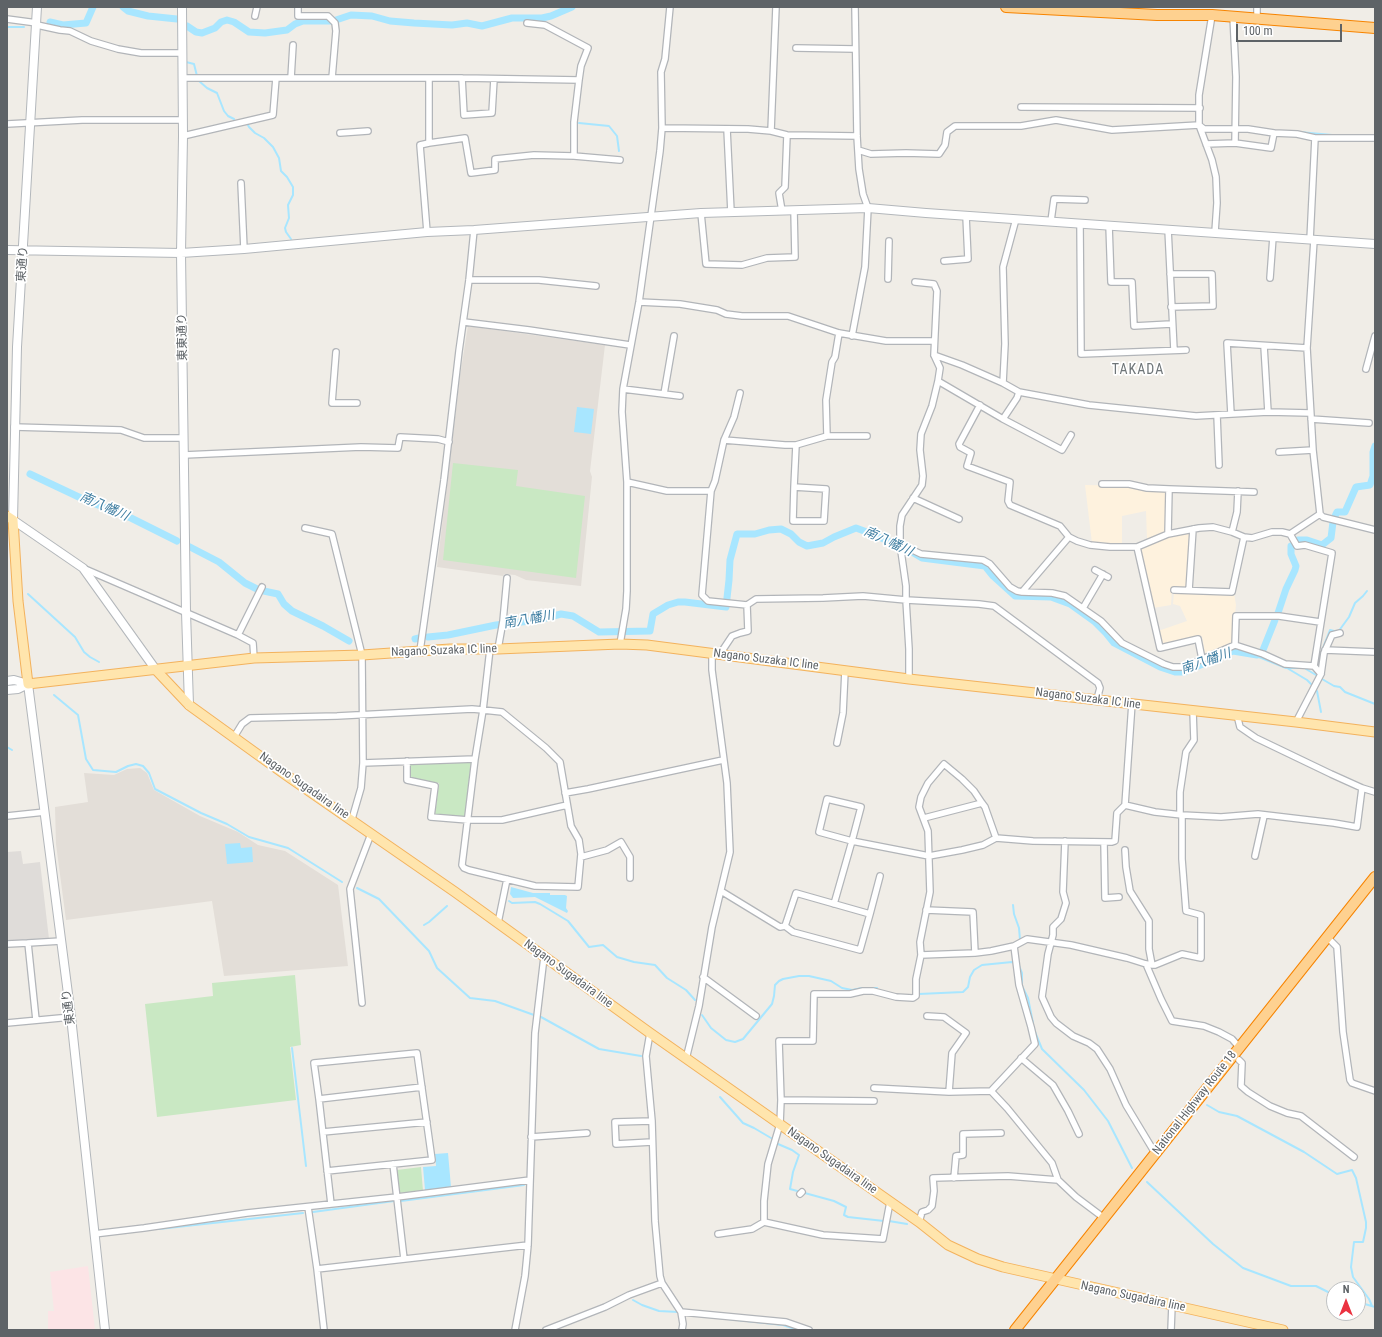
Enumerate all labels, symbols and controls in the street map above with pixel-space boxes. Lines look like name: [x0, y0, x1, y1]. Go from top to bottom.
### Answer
scale bar: [1238, 16, 1344, 42]
text: 100 m: [1243, 24, 1273, 38]
street label: 東通り: [15, 246, 31, 282]
street label: 東東通り: [175, 313, 191, 361]
district label: TAKADA: [1112, 362, 1164, 378]
water label: 南八幡川: [77, 489, 131, 525]
water label: 南八幡川: [861, 524, 915, 560]
water label: 南八幡川: [502, 608, 556, 632]
street label: Nagano Suzaka IC line: [391, 642, 497, 660]
street label: Nagano Suzaka IC line: [713, 646, 819, 674]
water label: 南八幡川: [1179, 646, 1233, 678]
street label: Nagano Suzaka IC line: [1035, 685, 1141, 713]
street label: Nagano Sugadaira line: [256, 750, 352, 822]
street label: Nagano Sugadaira line: [521, 937, 615, 1011]
street label: 東通り: [60, 988, 78, 1026]
street label: National Highway Route 18: [1150, 1048, 1240, 1158]
street label: Nagano Sugadaira line: [784, 1125, 880, 1197]
street label: Nagano Sugadaira line: [1079, 1279, 1187, 1315]
north arrow: [1326, 1281, 1366, 1321]
text: N: [1343, 1283, 1349, 1296]

